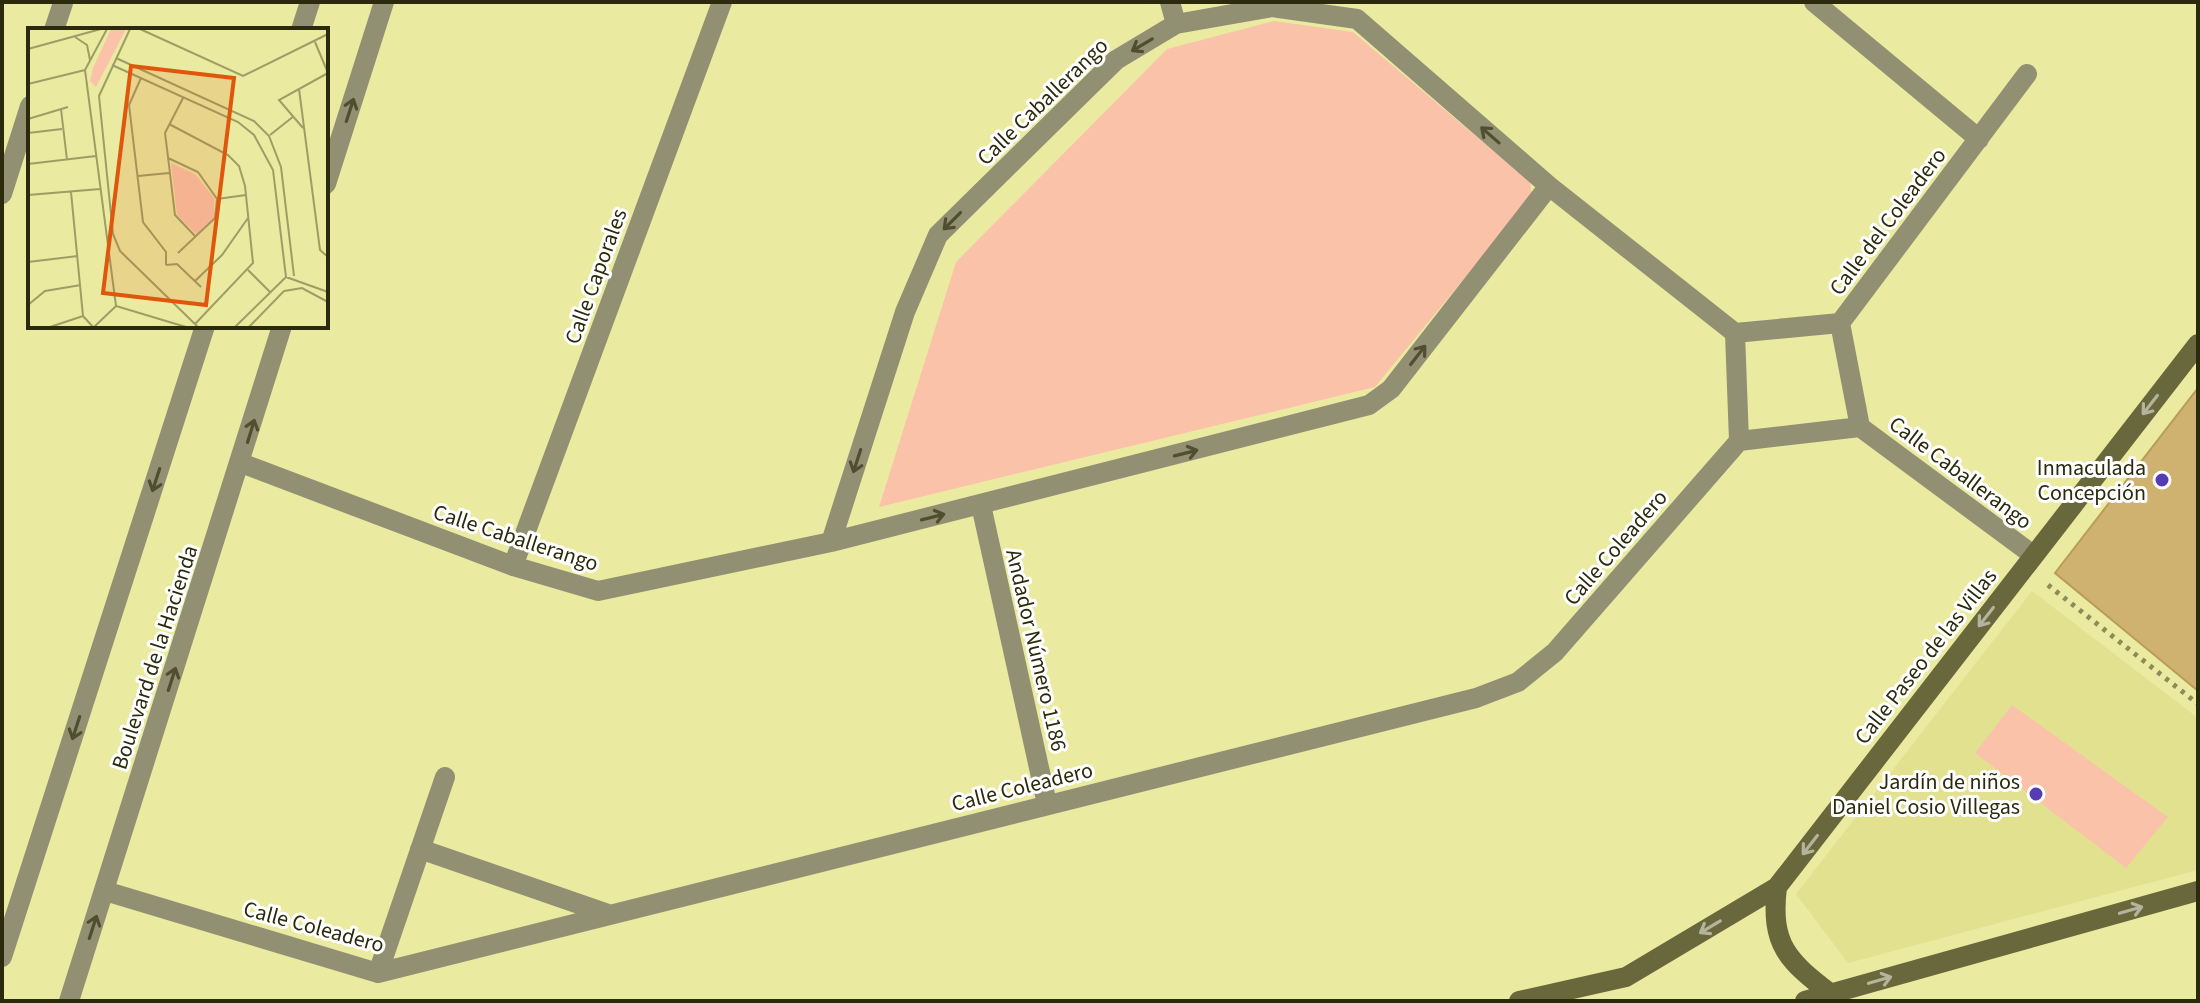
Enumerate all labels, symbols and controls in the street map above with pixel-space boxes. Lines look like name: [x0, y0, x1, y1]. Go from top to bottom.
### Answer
inset map: [28, 28, 328, 328]
street label: Calle Caballerango: [970, 31, 1116, 173]
one-way arrow: [1131, 37, 1154, 53]
one-way arrow: [343, 97, 358, 122]
one-way arrow: [1481, 126, 1501, 144]
street label: Calle del Coleadero: [1822, 141, 1954, 302]
street label: Calle Caporales: [557, 204, 635, 348]
one-way arrow: [942, 212, 962, 231]
one-way arrow: [1409, 345, 1426, 366]
one-way arrow: [2141, 394, 2159, 415]
street label: Calle Caballerango: [1882, 408, 2039, 537]
one-way arrow: [245, 419, 259, 444]
one-way arrow: [1172, 445, 1198, 460]
one-way arrow: [849, 448, 864, 474]
place label: Inmaculada Concepción: [2037, 452, 2146, 509]
one-way arrow: [147, 467, 162, 492]
marker: Inmaculada Concepción: [2153, 471, 2171, 489]
street label: Calle Coleadero: [1556, 483, 1675, 613]
street label: Calle Caballerango: [429, 496, 602, 580]
one-way arrow: [920, 508, 946, 523]
street label: Boulevard de la Hacienda: [104, 541, 206, 774]
street label: Andador Número 1186: [997, 546, 1075, 754]
street label: Calle Paseo de las Villas: [1847, 562, 2005, 751]
one-way arrow: [1977, 606, 1994, 627]
one-way arrow: [166, 667, 180, 692]
one-way arrow: [68, 714, 83, 740]
street label: Calle Coleadero: [948, 754, 1096, 820]
place label: Jardín de niños Daniel Cosio Villegas: [1832, 766, 2020, 823]
marker: Jardín de niños Daniel Cosio Villegas: [2027, 785, 2045, 803]
one-way arrow: [1801, 834, 1818, 855]
street label: Calle Coleadero: [240, 893, 388, 961]
one-way arrow: [2117, 901, 2143, 916]
one-way arrow: [87, 914, 102, 939]
one-way arrow: [1699, 919, 1722, 935]
one-way arrow: [1867, 972, 1893, 987]

